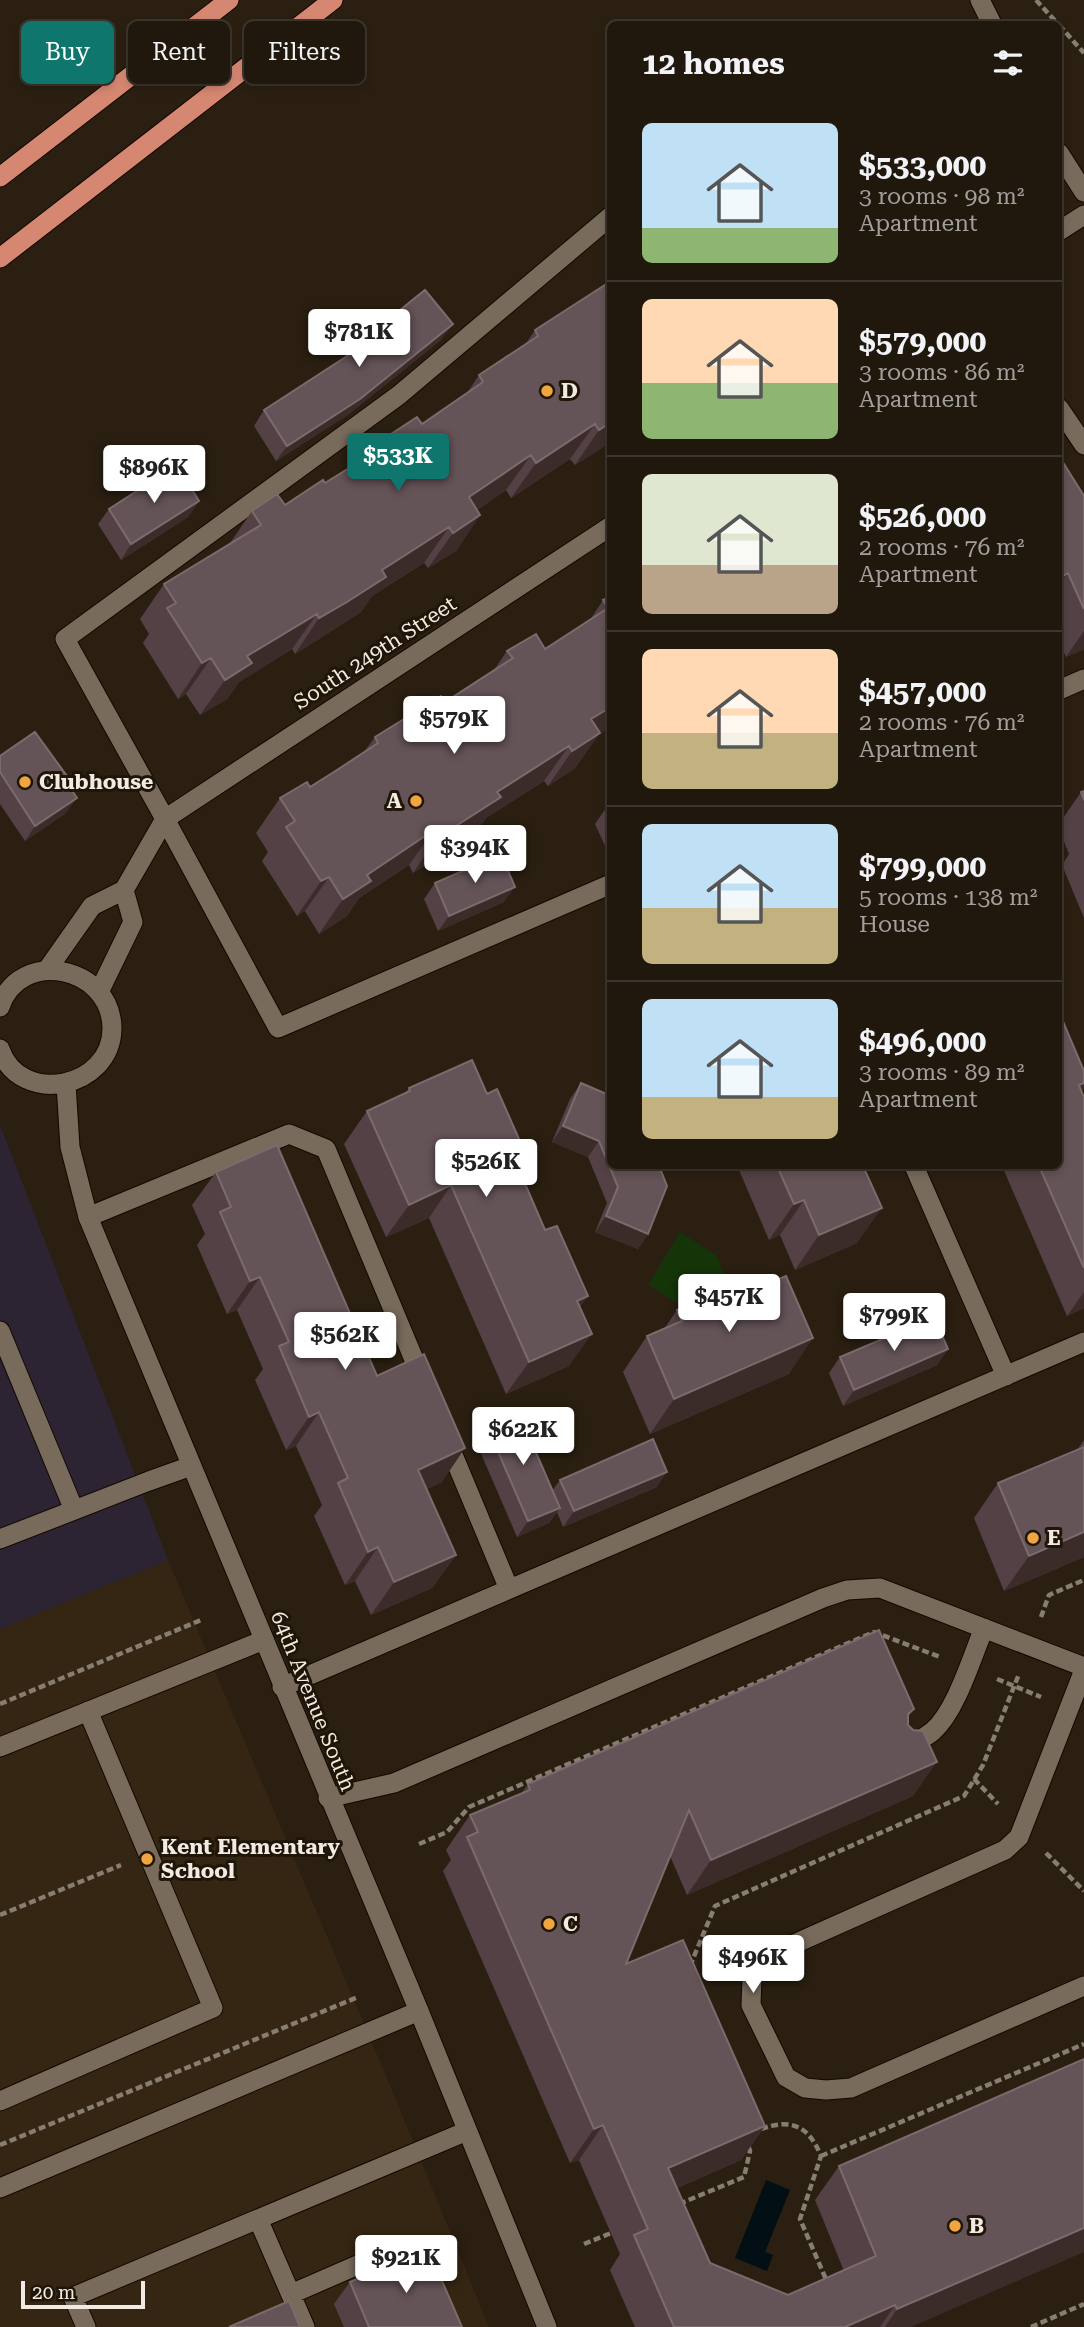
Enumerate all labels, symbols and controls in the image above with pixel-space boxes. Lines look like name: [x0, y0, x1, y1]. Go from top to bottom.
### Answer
chip: Buy: [21, 21, 114, 84]
chip: Rent: [128, 21, 230, 84]
chip: Filters: [244, 21, 365, 84]
icon: filters: [989, 44, 1027, 82]
text: 12 homes: [642, 46, 785, 81]
text: $533,000: [859, 148, 986, 183]
icon: home: [698, 151, 782, 235]
text: 3 rooms · 98 m²: [859, 183, 1025, 210]
text: Apartment: [859, 210, 978, 237]
pin: $781K: [310, 310, 408, 369]
text: $781K: [324, 318, 394, 345]
text: $579,000: [859, 324, 986, 359]
icon: home: [698, 327, 782, 411]
text: 3 rooms · 86 m²: [859, 359, 1025, 386]
place label: D: [561, 379, 578, 403]
marker: D: [539, 383, 555, 399]
text: Apartment: [859, 386, 978, 413]
pin: $533K: [349, 434, 447, 493]
text: $533K: [363, 442, 433, 469]
pin: $896K: [105, 446, 203, 505]
text: $896K: [119, 454, 189, 481]
text: $526,000: [859, 499, 986, 534]
icon: home: [698, 502, 782, 586]
text: 2 rooms · 76 m²: [859, 534, 1025, 561]
text: Apartment: [859, 561, 978, 588]
street label: South 249th Street: [289, 592, 461, 714]
text: $457,000: [859, 674, 986, 709]
icon: home: [698, 677, 782, 761]
pin: $579K: [405, 696, 503, 756]
text: $579K: [419, 705, 489, 732]
text: 2 rooms · 76 m²: [859, 709, 1025, 736]
text: Apartment: [859, 736, 978, 763]
place label: Clubhouse: [39, 770, 153, 794]
marker: Clubhouse: [17, 774, 33, 790]
place label: A: [387, 789, 402, 813]
marker: A: [408, 793, 424, 809]
pin: $394K: [426, 826, 524, 885]
text: $394K: [440, 834, 510, 861]
text: $799,000: [859, 849, 986, 884]
icon: home: [698, 852, 782, 936]
text: 5 rooms · 138 m²: [859, 884, 1037, 911]
text: House: [859, 911, 930, 938]
text: $496,000: [859, 1024, 986, 1059]
icon: home: [698, 1027, 782, 1111]
text: 3 rooms · 89 m²: [859, 1059, 1025, 1086]
text: Apartment: [859, 1086, 978, 1113]
pin: $526K: [437, 1140, 535, 1199]
text: $526K: [451, 1148, 521, 1175]
pin: $457K: [680, 1274, 778, 1334]
text: $457K: [694, 1283, 764, 1310]
pin: $799K: [845, 1294, 943, 1353]
text: $799K: [859, 1302, 929, 1329]
pin: $562K: [296, 1312, 394, 1372]
text: $562K: [310, 1321, 380, 1348]
pin: $622K: [474, 1408, 572, 1467]
text: $622K: [488, 1416, 558, 1443]
place label: E: [1047, 1526, 1061, 1550]
marker: E: [1025, 1530, 1041, 1546]
street label: 64th Avenue South: [266, 1608, 360, 1795]
place label: Kent Elementary School: [161, 1835, 340, 1883]
marker: Kent Elementary School: [139, 1851, 155, 1867]
place label: C: [563, 1912, 578, 1936]
marker: C: [541, 1916, 557, 1932]
pin: $496K: [704, 1936, 802, 1995]
text: $496K: [718, 1944, 788, 1971]
place label: B: [969, 2214, 984, 2238]
marker: B: [947, 2218, 963, 2234]
pin: $921K: [357, 2236, 455, 2295]
text: $921K: [371, 2244, 441, 2271]
scale bar: [21, 2278, 145, 2310]
text: 20 m: [32, 2281, 75, 2304]

